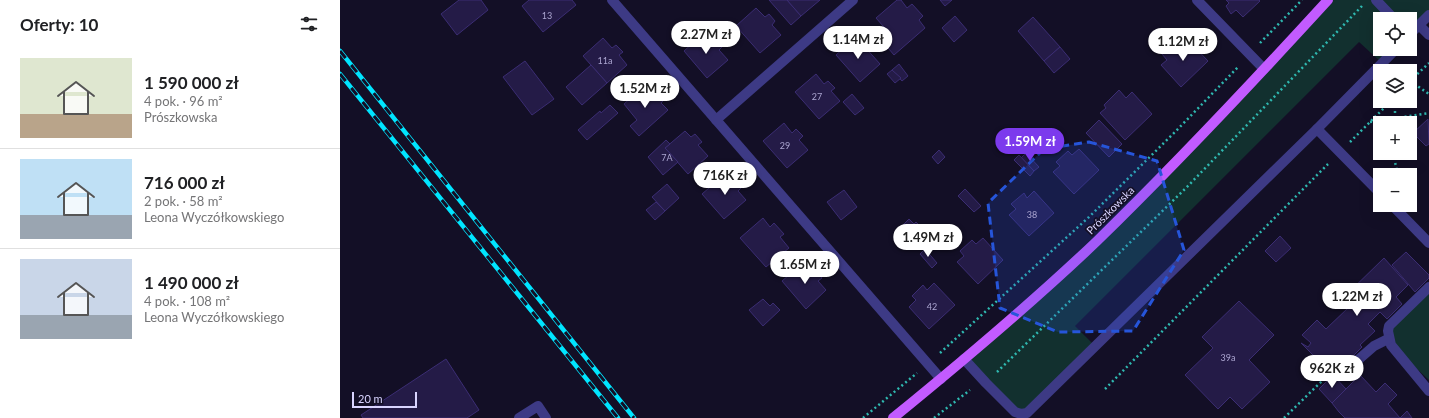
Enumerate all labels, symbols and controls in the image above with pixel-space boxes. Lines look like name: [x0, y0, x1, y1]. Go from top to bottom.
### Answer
house number: 13: [542, 10, 552, 21]
map controls: [1373, 12, 1417, 212]
button: locate: [1373, 12, 1417, 56]
icon: filters: [298, 13, 320, 35]
text: Oferty: 10: [20, 14, 98, 35]
pin: 2.27M zł: [665, 21, 747, 55]
text: 2.27M zł: [680, 26, 732, 42]
pin: 1.14M zł: [817, 26, 899, 60]
pin: 1.12M zł: [1142, 28, 1224, 62]
text: 1.14M zł: [832, 31, 884, 47]
text: 1.12M zł: [1157, 33, 1209, 49]
house number: 11a: [598, 55, 612, 66]
button: layers: [1373, 64, 1417, 108]
text: 1 590 000 zł: [144, 72, 239, 93]
icon: home: [52, 74, 100, 122]
pin: 1.52M zł: [604, 75, 686, 109]
text: 1.52M zł: [619, 80, 671, 96]
house number: 27: [812, 91, 822, 102]
text: 4 pok. · 96 m²: [144, 93, 223, 109]
text: Prószkowska: [144, 109, 217, 125]
button: +: [1373, 116, 1417, 160]
pin: 1.59M zł: [989, 128, 1071, 162]
text: 1.59M zł: [1004, 133, 1056, 149]
house number: 29: [780, 140, 790, 151]
house number: 7A: [661, 152, 674, 163]
pin: 716K zł: [688, 162, 762, 196]
text: 716K zł: [703, 167, 747, 183]
button: −: [1373, 168, 1417, 212]
text: 716 000 zł: [144, 172, 225, 193]
icon: home: [52, 175, 100, 223]
street label: Prószkowska: [1083, 183, 1137, 237]
text: 2 pok. · 58 m²: [144, 193, 223, 209]
text: Leona Wyczółkowskiego: [144, 209, 284, 225]
house number: 38: [1027, 209, 1037, 220]
pin: 1.49M zł: [887, 224, 969, 258]
text: 1.49M zł: [902, 229, 954, 245]
pin: 1.65M zł: [764, 251, 846, 285]
text: 1.65M zł: [779, 256, 831, 272]
text: 1 490 000 zł: [144, 272, 239, 293]
icon: home: [52, 275, 100, 323]
pin: 1.22M zł: [1316, 283, 1398, 317]
text: 1.22M zł: [1331, 288, 1383, 304]
text: 4 pok. · 108 m²: [144, 293, 230, 309]
house number: 42: [927, 301, 937, 312]
text: Leona Wyczółkowskiego: [144, 309, 284, 325]
house number: 39a: [1221, 352, 1235, 363]
pin: 962K zł: [1295, 355, 1369, 389]
text: 962K zł: [1310, 360, 1354, 376]
scale bar: [352, 390, 417, 409]
text: 20 m: [358, 392, 383, 405]

